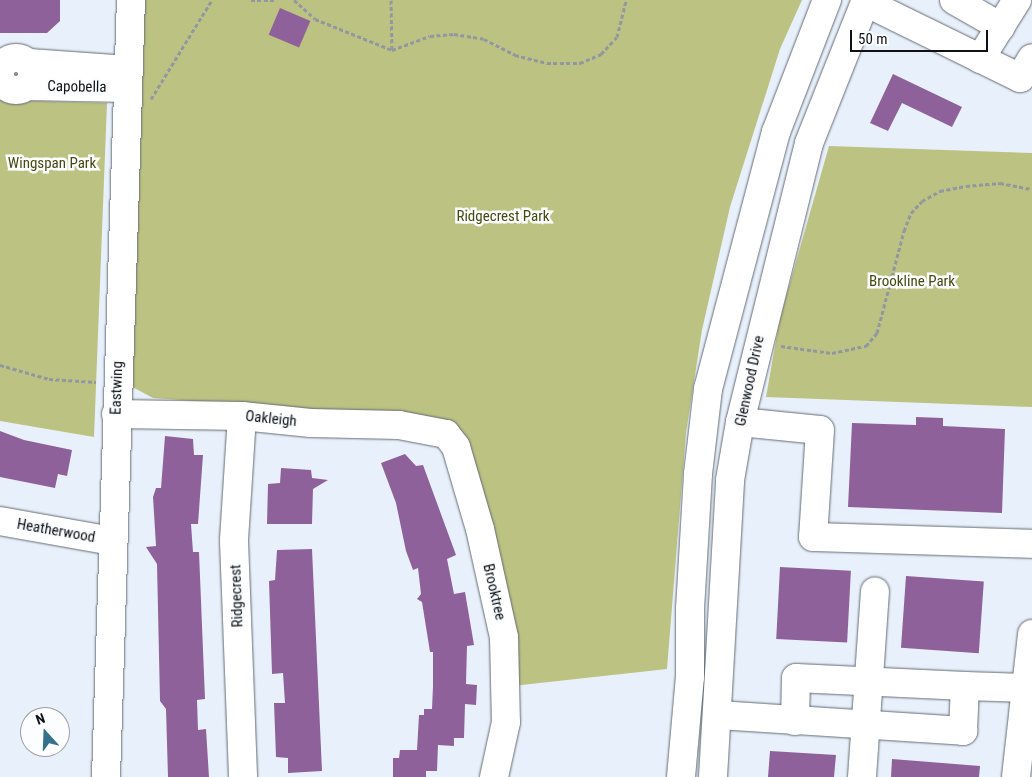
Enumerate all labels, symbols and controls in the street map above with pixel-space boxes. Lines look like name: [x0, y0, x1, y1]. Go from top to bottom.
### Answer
scale bar: [852, 20, 990, 52]
text: 50 m: [858, 30, 888, 48]
street label: Capobella: [47, 77, 107, 97]
park label: Wingspan Park: [8, 155, 96, 173]
park label: Ridgecrest Park: [456, 208, 550, 226]
park label: Brookline Park: [869, 273, 955, 291]
street label: Glenwood Drive: [732, 334, 768, 428]
street label: Eastwing: [107, 361, 127, 415]
street label: Oakleigh: [244, 407, 298, 431]
street label: Heatherwood: [15, 515, 97, 547]
street label: Brooktree: [479, 562, 509, 622]
street label: Ridgecrest: [227, 564, 247, 628]
north arrow: [20, 707, 70, 757]
text: N: [33, 710, 47, 728]

